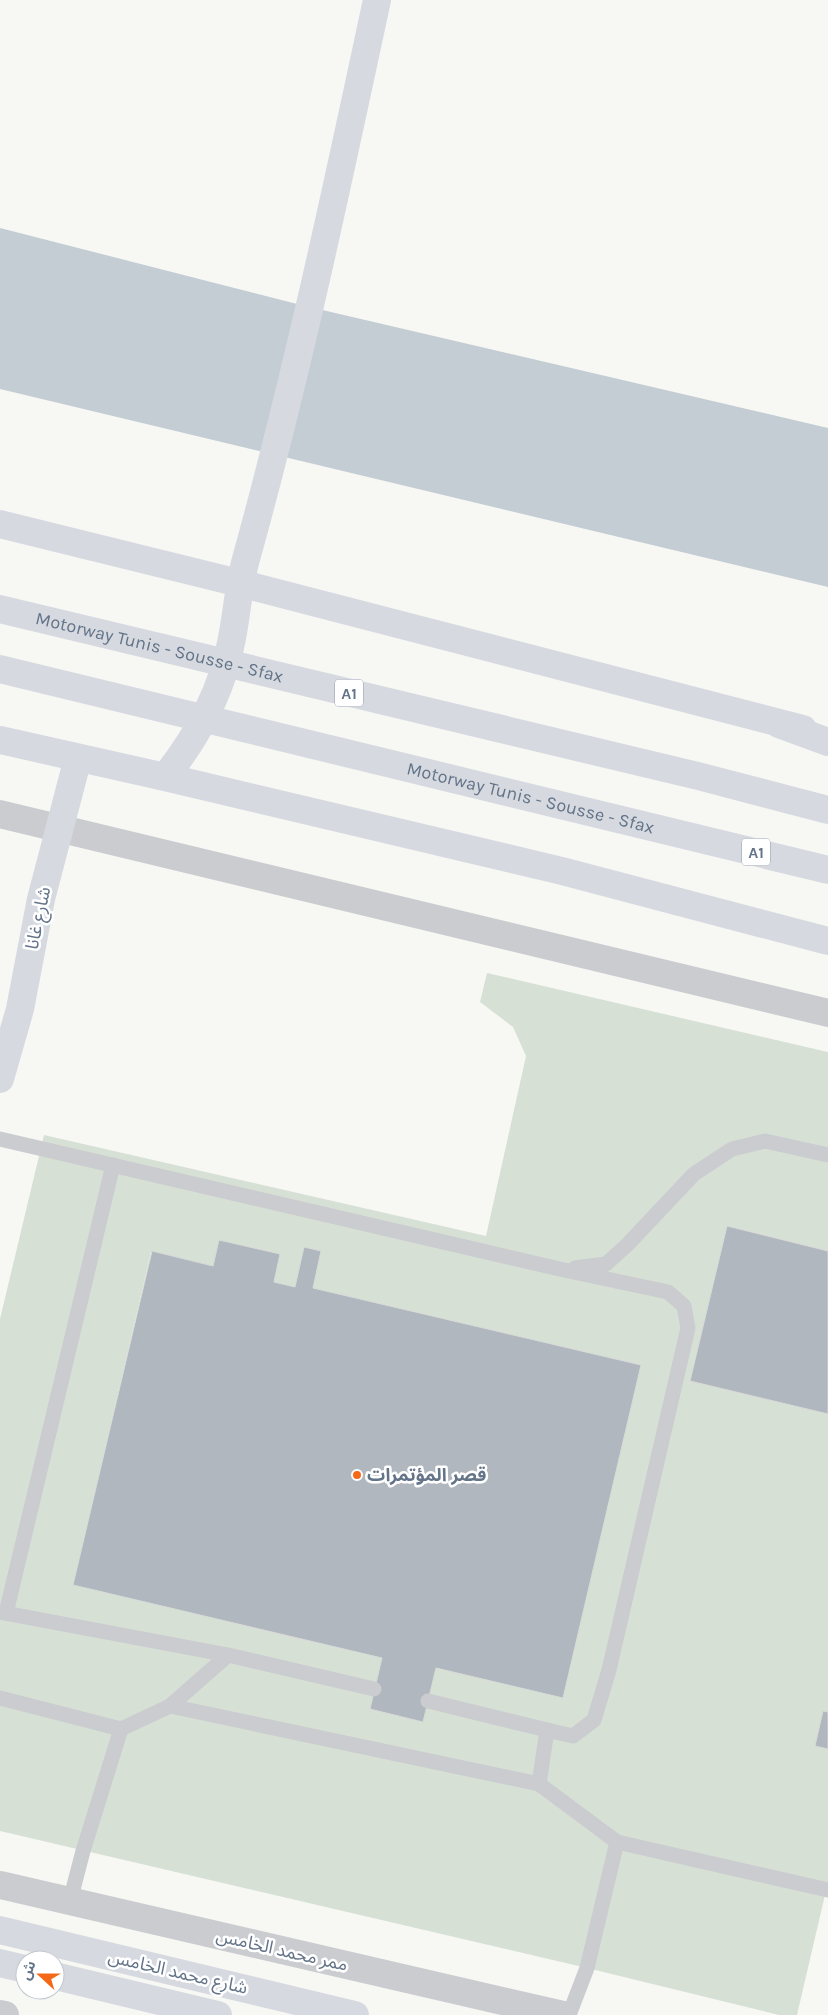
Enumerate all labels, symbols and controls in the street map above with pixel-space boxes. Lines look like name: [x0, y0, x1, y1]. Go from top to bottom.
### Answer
street label: Motorway Tunis - Sousse - Sfax: [33, 607, 286, 687]
road number: A1: [335, 680, 363, 706]
street label: Motorway Tunis - Sousse - Sfax: [405, 757, 657, 838]
road number: A1: [742, 839, 770, 866]
street label: شارع غانا: [21, 885, 58, 952]
place label: قصر المؤتمرات: [367, 1464, 486, 1486]
marker: قصر المؤتمرات: [351, 1469, 363, 1481]
street label: ممر محمد الخامس: [214, 1924, 350, 1976]
street label: شارع محمد الخامس: [105, 1945, 250, 2002]
north arrow: [15, 1950, 65, 2000]
text: ش: [17, 1959, 40, 1983]

